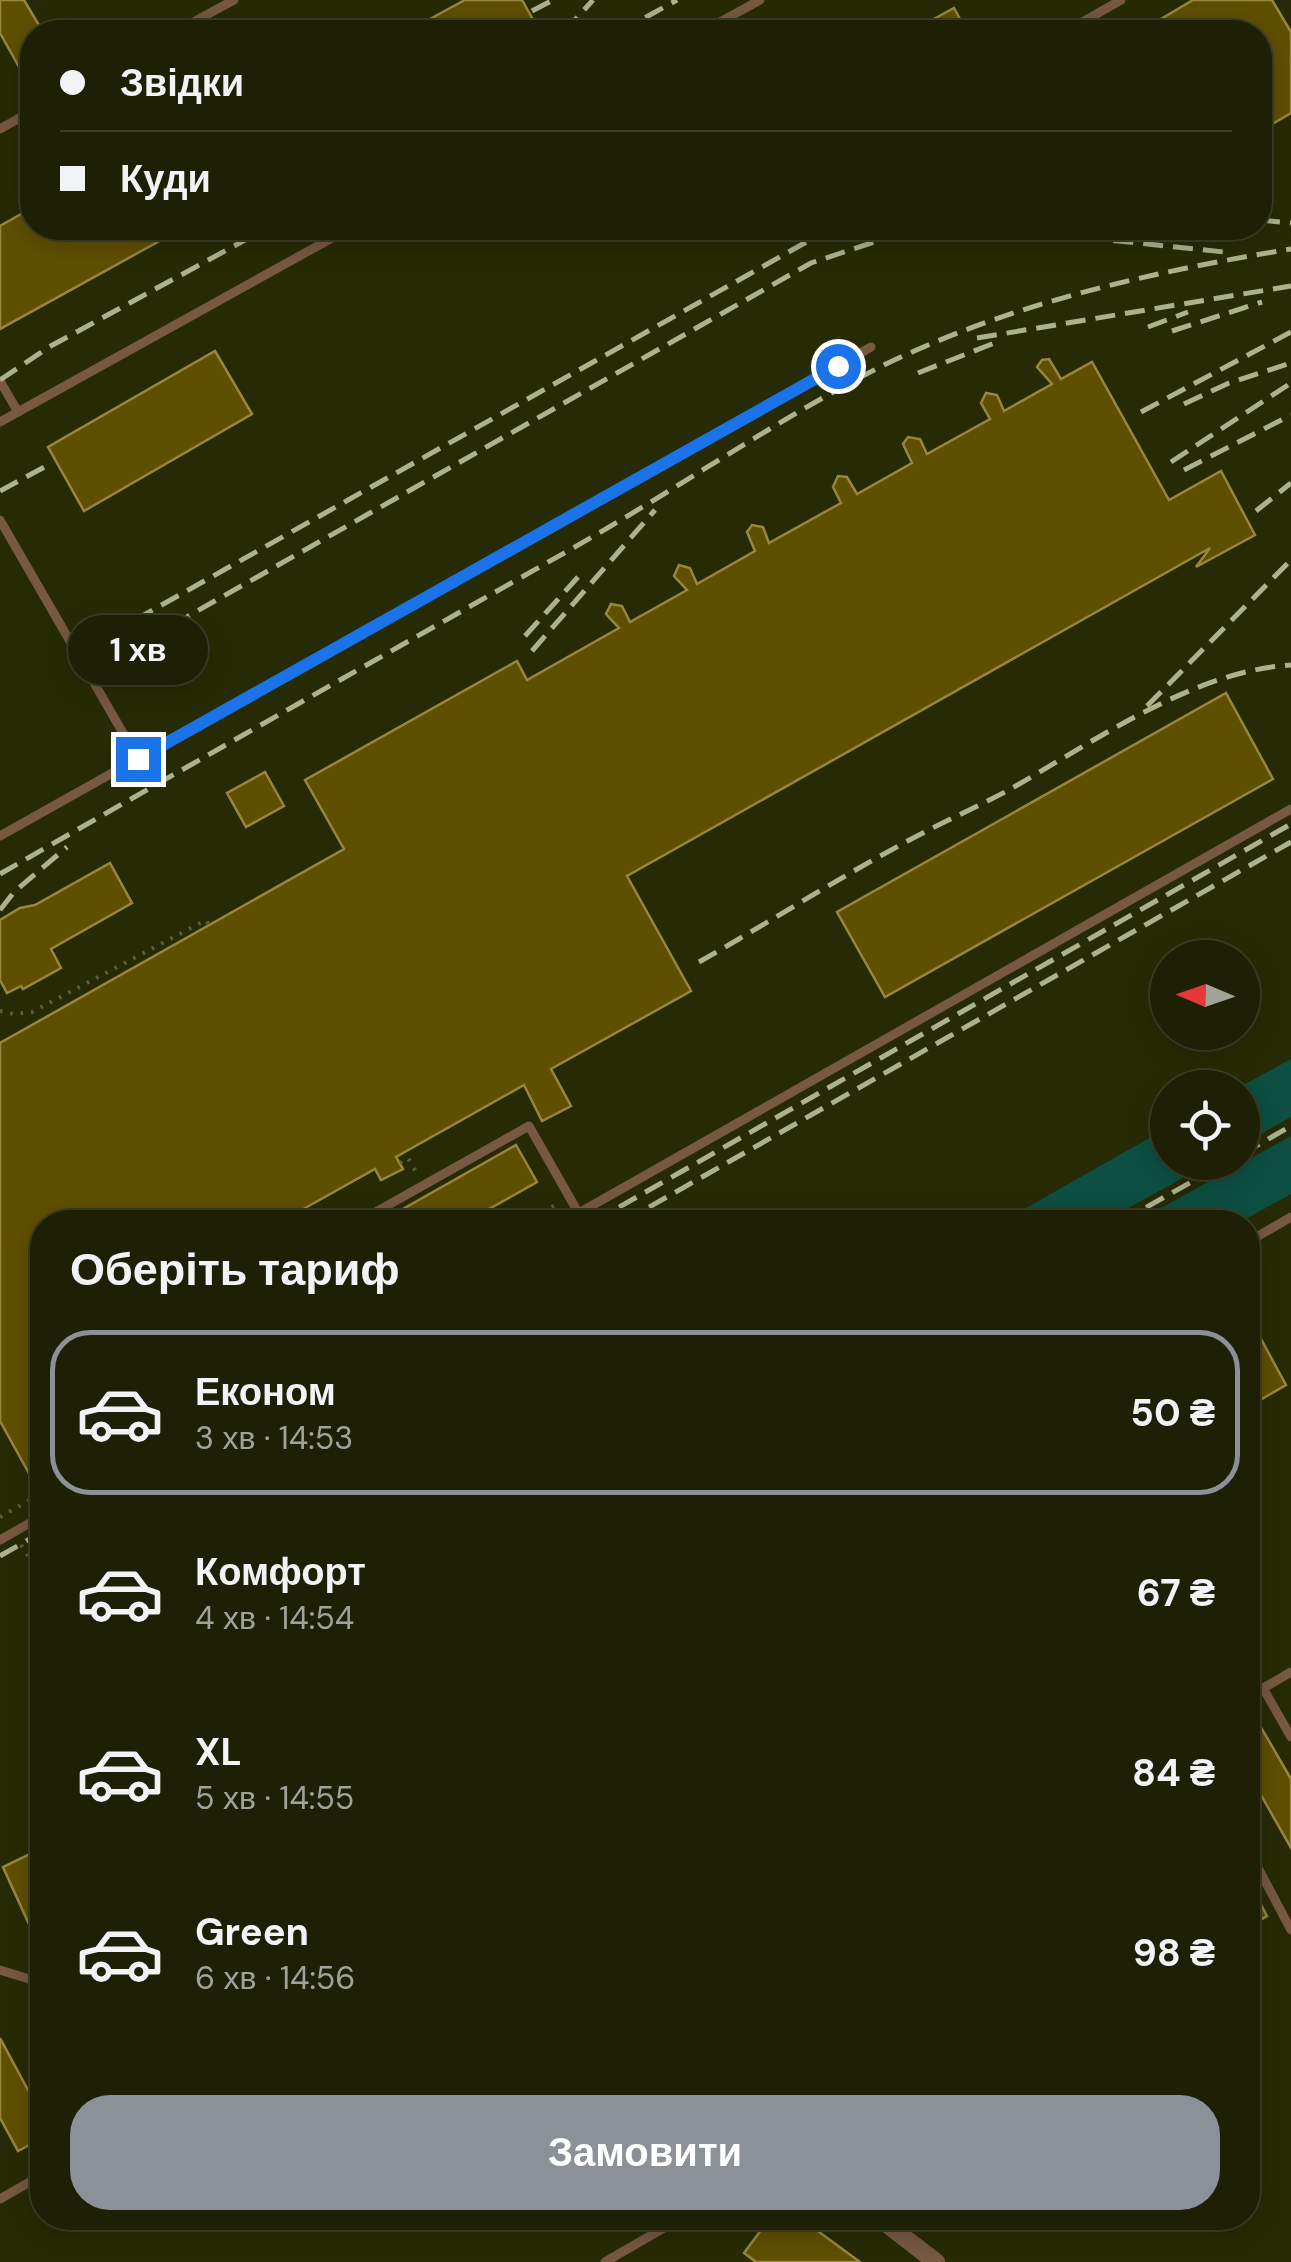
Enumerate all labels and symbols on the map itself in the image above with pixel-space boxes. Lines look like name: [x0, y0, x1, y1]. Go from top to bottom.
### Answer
route start: [816, 344, 861, 389]
callout: 1 хв: [68, 614, 208, 684]
route end: [116, 737, 161, 782]
north arrow: [1150, 940, 1260, 1050]

